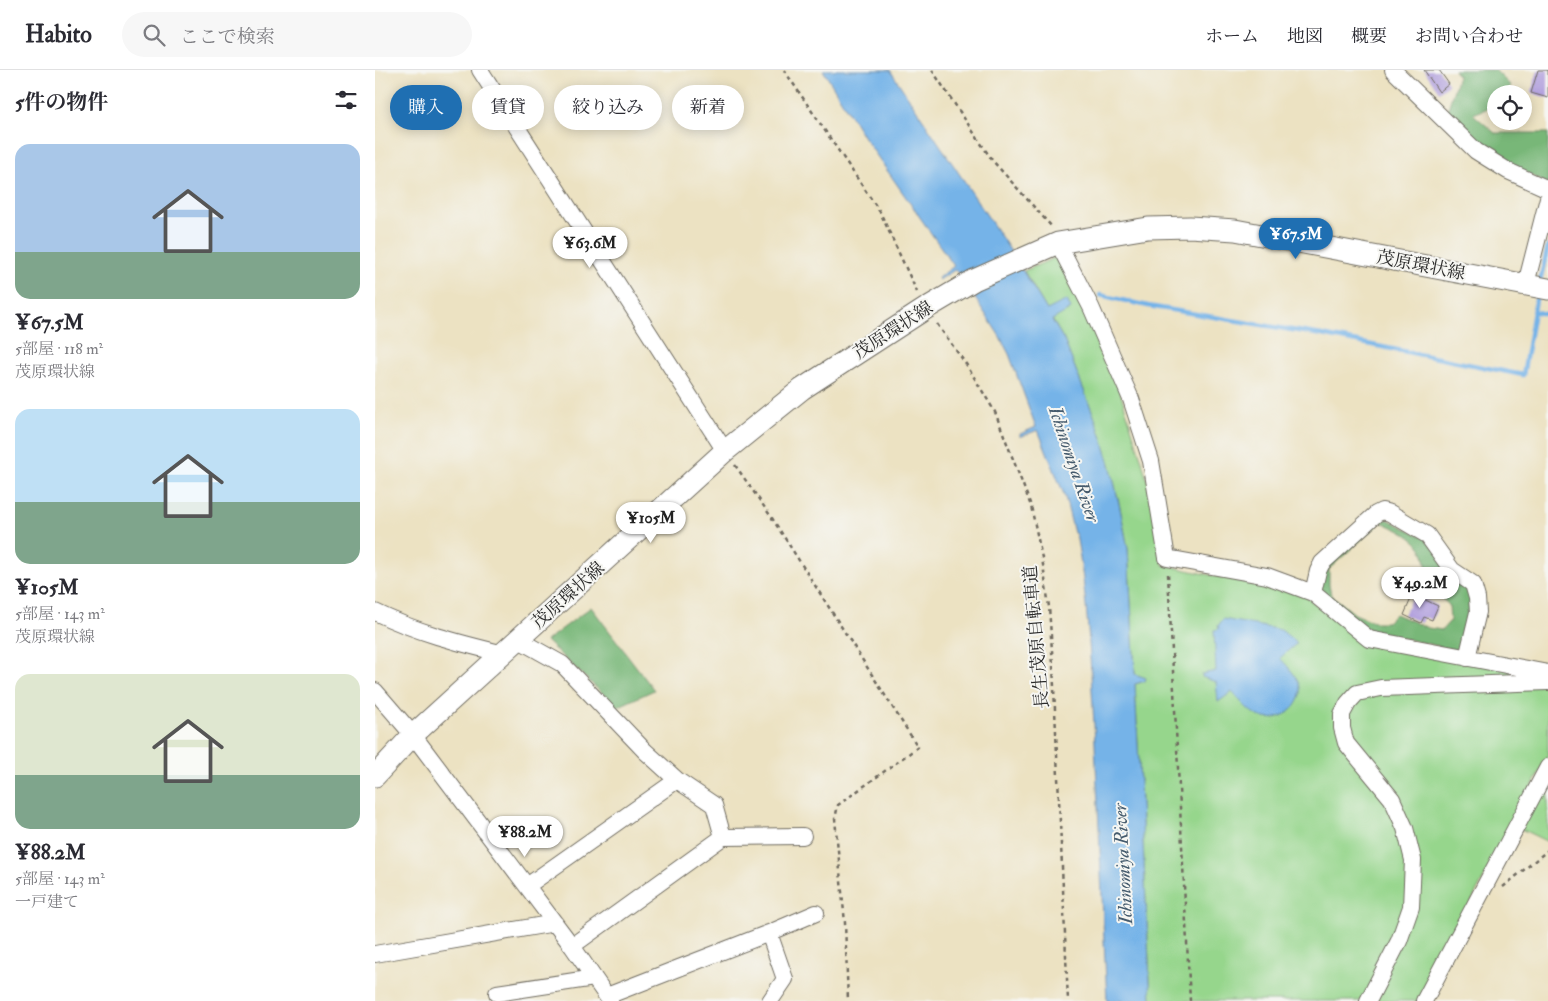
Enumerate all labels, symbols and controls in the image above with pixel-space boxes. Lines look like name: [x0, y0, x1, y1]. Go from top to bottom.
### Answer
search box: [122, 12, 472, 57]
text: Habito: [25, 19, 92, 50]
icon: search: [140, 21, 168, 49]
text: ここで検索: [180, 25, 275, 49]
text: ホーム: [1205, 25, 1259, 48]
text: 地図: [1287, 25, 1323, 48]
text: 概要: [1351, 25, 1387, 48]
text: お問い合わせ: [1415, 25, 1523, 48]
chip: 購入: [390, 85, 462, 130]
chip: 賃貸: [472, 85, 544, 130]
chip: 絞り込み: [554, 85, 662, 130]
chip: 新着: [672, 85, 744, 130]
map controls: [1487, 85, 1532, 130]
button: locate: [1487, 85, 1532, 130]
icon: filters: [332, 86, 360, 114]
text: 5件の物件: [15, 89, 108, 116]
icon: home: [143, 176, 233, 266]
pin: ¥67.5M: [1255, 218, 1337, 260]
text: ¥67.5M: [1270, 224, 1322, 244]
pin: ¥63.6M: [549, 226, 631, 269]
text: ¥63.6M: [564, 233, 616, 253]
street label: 茂原環状線: [1375, 246, 1467, 285]
street label: 茂原環状線: [849, 296, 937, 365]
text: ¥67.5M: [15, 309, 84, 336]
text: 5部屋 · 118 m²: [15, 339, 103, 359]
text: 茂原環状線: [15, 362, 95, 382]
water label: Ichinomiya River: [1043, 402, 1105, 526]
icon: home: [143, 441, 233, 531]
pin: ¥105M: [616, 502, 686, 544]
text: ¥105M: [627, 508, 675, 528]
street label: 茂原環状線: [527, 557, 609, 634]
street label: 長生茂原自転車道: [1019, 564, 1054, 710]
pin: ¥49.2M: [1379, 566, 1461, 609]
text: ¥49.2M: [1392, 573, 1448, 593]
text: ¥105M: [15, 574, 78, 601]
text: 5部屋 · 143 m²: [15, 604, 105, 624]
text: 茂原環状線: [15, 627, 95, 647]
icon: home: [143, 706, 233, 796]
water label: Ichinomiya River: [1108, 802, 1138, 926]
pin: ¥88.2M: [484, 816, 566, 858]
text: ¥88.2M: [498, 822, 552, 842]
text: ¥88.2M: [15, 839, 86, 866]
text: 5部屋 · 143 m²: [15, 869, 105, 889]
text: 一戸建て: [15, 892, 79, 912]

